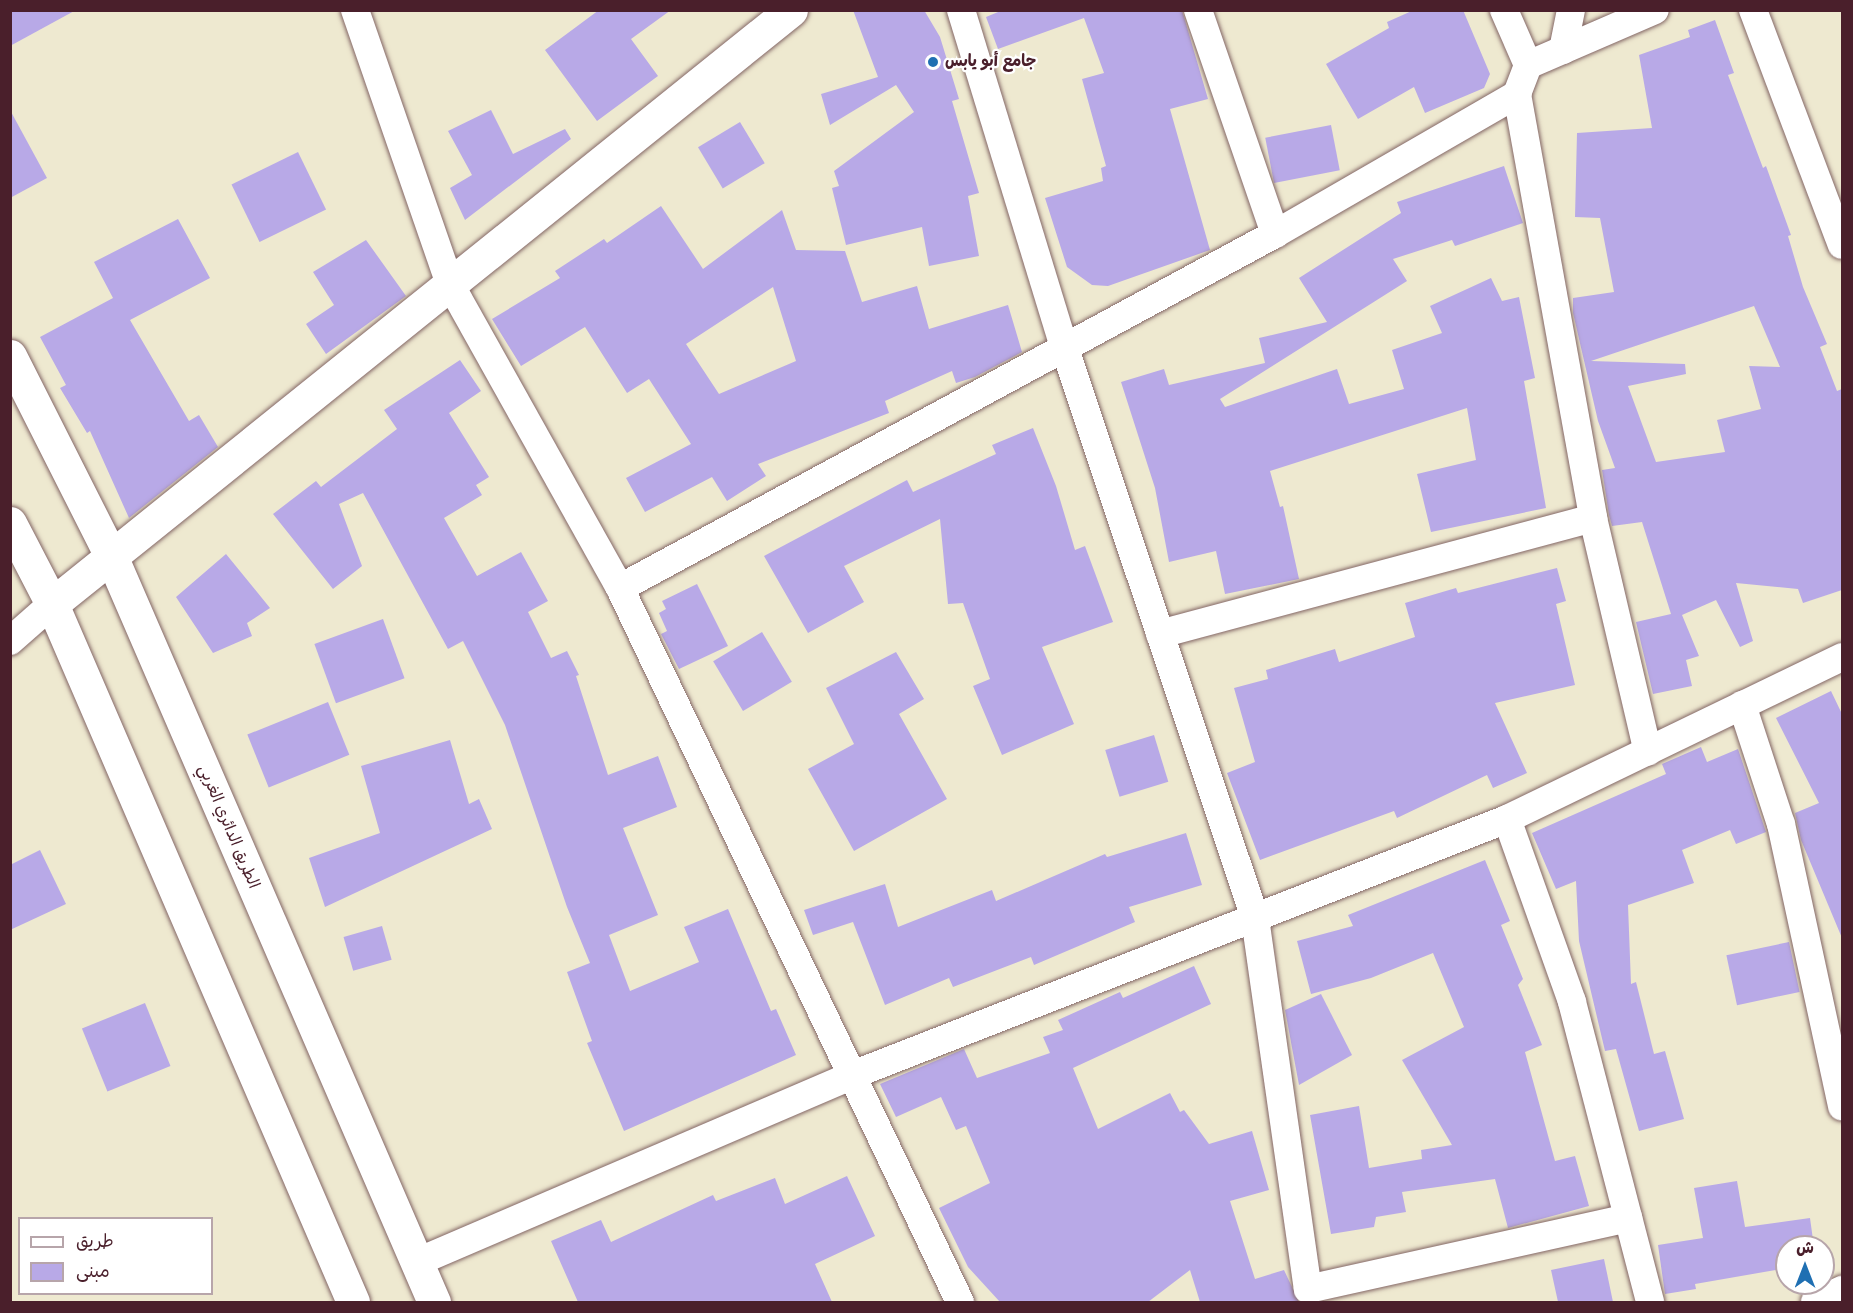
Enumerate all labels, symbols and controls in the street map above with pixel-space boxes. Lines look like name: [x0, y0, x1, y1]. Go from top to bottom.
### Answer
place label: جامع أبو يابس: [945, 52, 1036, 72]
marker: جامع أبو يابس: [926, 55, 940, 69]
street label: الطريق الدائري الغربي: [193, 762, 263, 892]
legend: [18, 1217, 213, 1295]
text: طريق: [76, 1231, 114, 1252]
north arrow: [1775, 1235, 1835, 1295]
text: ش: [1796, 1239, 1814, 1258]
text: مبنى: [76, 1261, 110, 1282]

